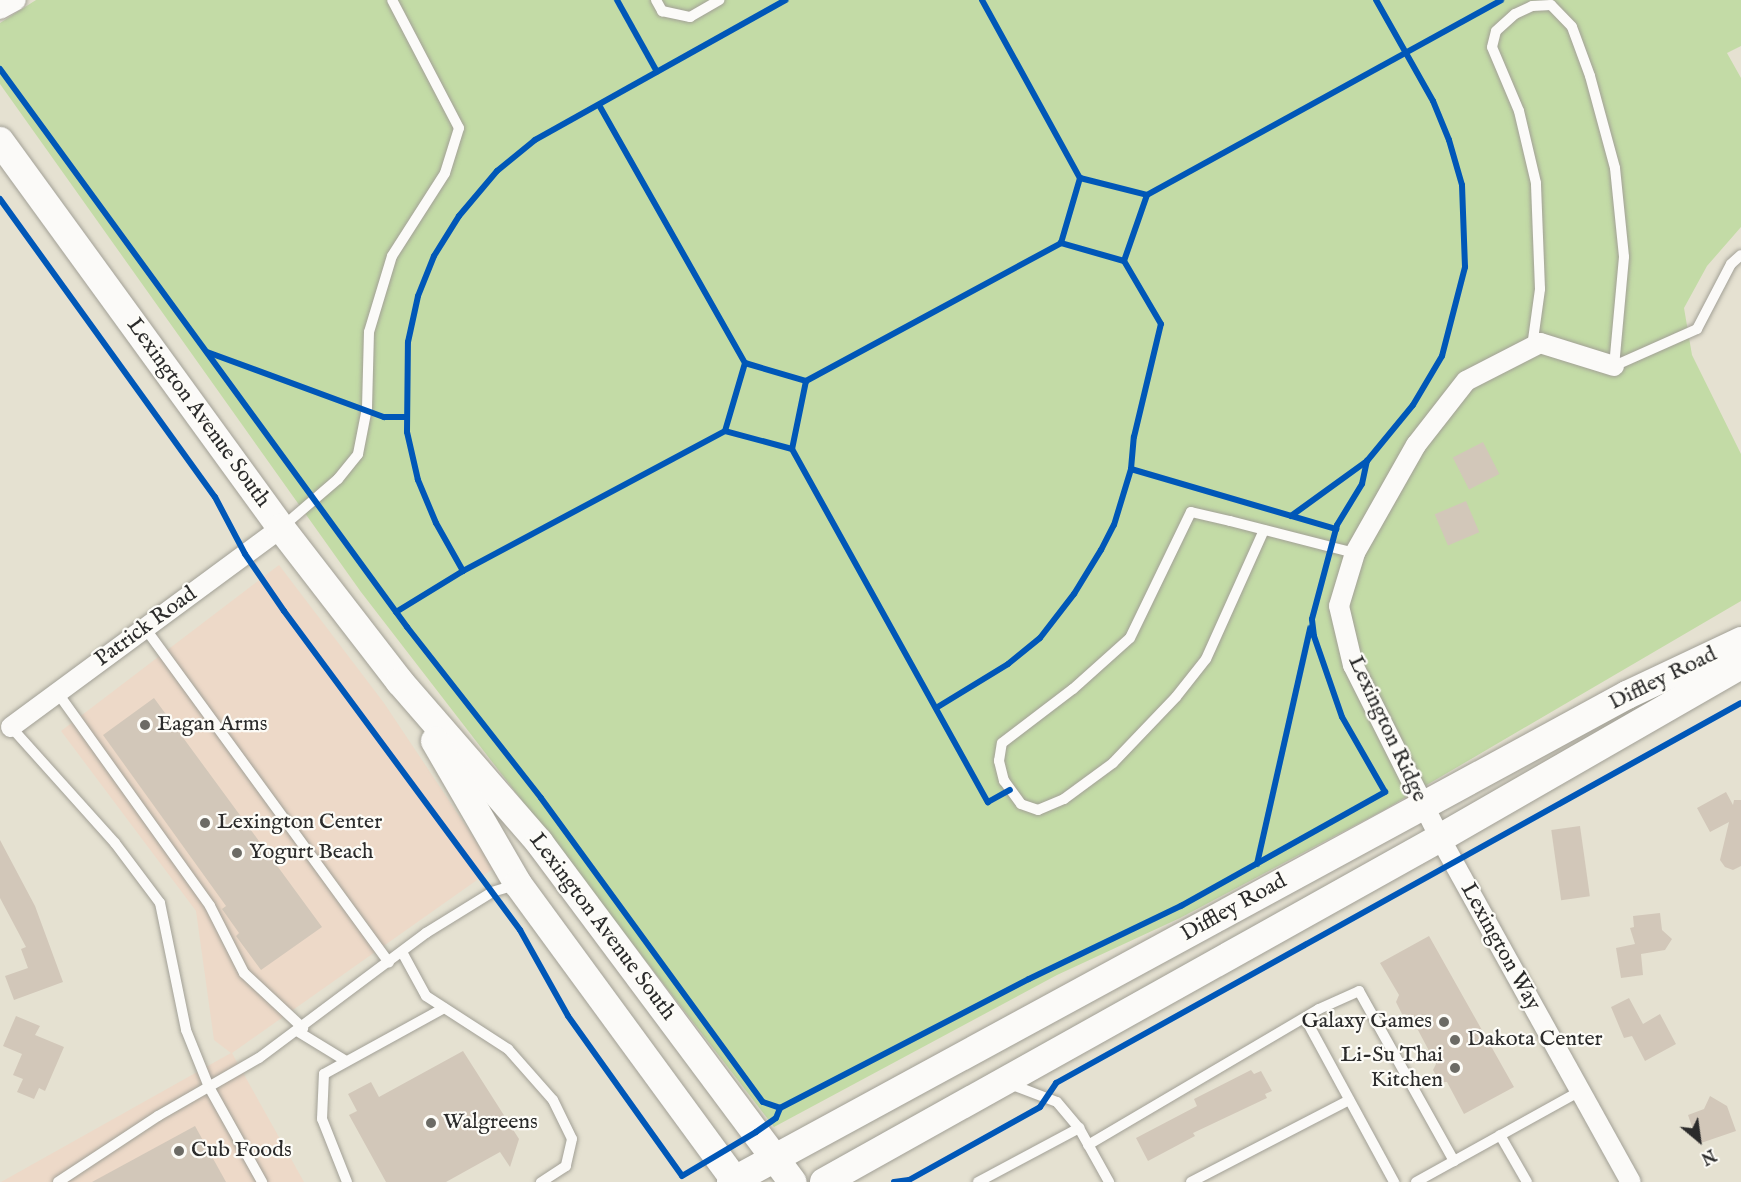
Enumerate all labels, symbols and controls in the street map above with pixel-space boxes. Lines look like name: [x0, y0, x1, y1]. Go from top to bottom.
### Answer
street label: Lexington Avenue South: [120, 313, 276, 513]
street label: Patrick Road: [90, 581, 202, 673]
street label: Diffley Road: [1605, 642, 1721, 716]
street label: Lexington Ridge: [1342, 652, 1432, 806]
place label: Eagan Arms: [157, 712, 267, 738]
marker: Eagan Arms: [138, 718, 152, 732]
place label: Lexington Center: [217, 810, 382, 836]
marker: Lexington Center: [198, 816, 212, 830]
street label: Lexington Avenue South: [523, 828, 681, 1026]
place label: Yogurt Beach: [249, 840, 374, 866]
marker: Yogurt Beach: [230, 846, 244, 860]
street label: Diffley Road: [1177, 868, 1291, 948]
street label: Lexington Way: [1454, 879, 1546, 1015]
place label: Galaxy Games: [1301, 1009, 1432, 1035]
marker: Galaxy Games: [1437, 1015, 1451, 1029]
place label: Dakota Center: [1467, 1027, 1603, 1053]
marker: Dakota Center: [1448, 1033, 1462, 1047]
place label: Li-Su Thai Kitchen: [1341, 1042, 1443, 1094]
marker: Li-Su Thai Kitchen: [1448, 1061, 1462, 1075]
place label: Walgreens: [443, 1110, 538, 1136]
north arrow: [1669, 1110, 1729, 1170]
marker: Walgreens: [424, 1116, 438, 1130]
place label: Cub Foods: [191, 1138, 292, 1164]
marker: Cub Foods: [172, 1144, 186, 1158]
text: N: [1697, 1144, 1719, 1168]

